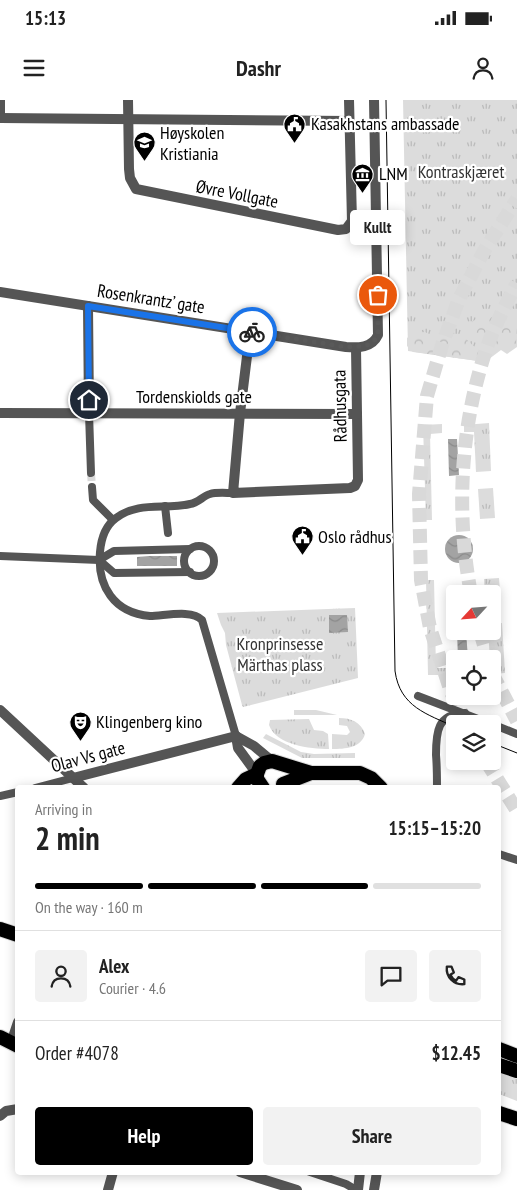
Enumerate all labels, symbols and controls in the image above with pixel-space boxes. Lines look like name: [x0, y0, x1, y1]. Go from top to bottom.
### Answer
text: 15:13: [25, 6, 66, 30]
icon: menu: [20, 54, 48, 82]
text: Dashr: [236, 54, 281, 82]
icon: person: [469, 54, 497, 82]
public building icon: Kasakhstans ambassade: [283, 112, 307, 143]
place label: Kasakhstans ambassade: [311, 112, 459, 135]
place label: Høyskolen Kristiania: [160, 121, 224, 165]
school or university icon: Høyskolen Kristiania: [132, 131, 156, 162]
park label: Kontraskjæret: [418, 160, 504, 183]
museum icon: LNM: [351, 162, 375, 193]
place label: LNM: [379, 162, 408, 185]
street label: Øvre Vollgate: [194, 174, 280, 213]
callout: Kullt: [350, 210, 406, 245]
text: Kullt: [364, 217, 391, 237]
pin: [357, 274, 399, 316]
street label: Rosenkrantz’ gate: [96, 279, 206, 318]
icon: bag: [364, 281, 392, 309]
courier: [227, 307, 277, 357]
icon: bike: [238, 318, 266, 346]
street label: Rådhusgata: [327, 370, 352, 442]
pin: [68, 379, 110, 421]
street label: Tordenskiolds gate: [136, 385, 252, 408]
icon: home: [75, 386, 103, 414]
public building icon: Oslo rådhus: [290, 525, 314, 556]
place label: Oslo rådhus: [318, 525, 392, 548]
north arrow: [446, 585, 501, 640]
map controls: [446, 585, 501, 770]
park label: Kronprinsesse Märthas plass: [237, 632, 323, 676]
button: locate: [446, 650, 501, 705]
theatre icon: Klingenberg kino: [68, 710, 92, 741]
place label: Klingenberg kino: [96, 710, 203, 733]
button: layers: [446, 715, 501, 770]
street label: Olav Vs gate: [48, 736, 127, 777]
text: Arriving in: [35, 799, 92, 819]
text: 15:15–15:20: [388, 816, 481, 840]
text: 2 min: [35, 817, 100, 859]
text: On the way · 160 m: [35, 897, 143, 917]
button: person: [35, 950, 87, 1002]
button: chat: [365, 950, 417, 1002]
button: phone: [429, 950, 481, 1002]
text: Alex: [99, 954, 129, 978]
text: Courier · 4.6: [99, 978, 166, 998]
text: Order #4078: [35, 1041, 119, 1065]
text: $12.45: [432, 1041, 481, 1065]
button: Help: [35, 1107, 253, 1165]
button: Share: [263, 1107, 481, 1165]

